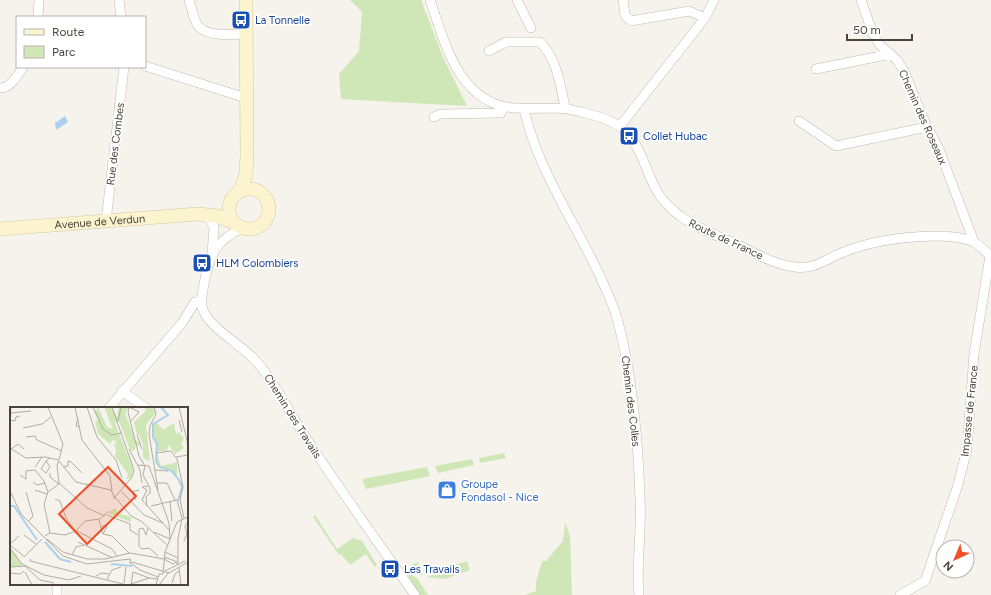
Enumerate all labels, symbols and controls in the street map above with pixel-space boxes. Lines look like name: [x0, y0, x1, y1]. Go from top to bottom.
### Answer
bus stop icon: La Tonnelle: [230, 9, 252, 31]
place label: La Tonnelle: [255, 14, 310, 27]
legend: [16, 16, 146, 68]
scale bar: [847, 16, 912, 42]
text: 50 m: [853, 23, 881, 37]
text: Route: [52, 25, 85, 39]
text: Parc: [52, 45, 76, 59]
street label: Chemin des Roseaux: [896, 68, 950, 167]
street label: Rue des Combes: [104, 102, 127, 186]
bus stop icon: Collet Hubac: [618, 125, 640, 147]
place label: Collet Hubac: [643, 130, 707, 143]
street label: Avenue de Verdun: [54, 212, 146, 232]
street label: Route de France: [686, 217, 765, 262]
bus stop icon: HLM Colombiers: [191, 252, 213, 274]
place label: HLM Colombiers: [216, 257, 298, 270]
street label: Chemin des Colles: [618, 355, 643, 447]
street label: Impasse de France: [958, 365, 981, 457]
street label: Chemin des Travails: [261, 372, 324, 461]
inset map: [10, 407, 188, 585]
place label: Groupe Fondasol - Nice: [461, 478, 538, 504]
shop icon: Groupe Fondasol - Nice: [436, 479, 458, 501]
north arrow: [935, 539, 975, 579]
bus stop icon: Les Travails: [379, 558, 401, 580]
text: N: [941, 558, 956, 573]
place label: Les Travails: [404, 563, 460, 576]

